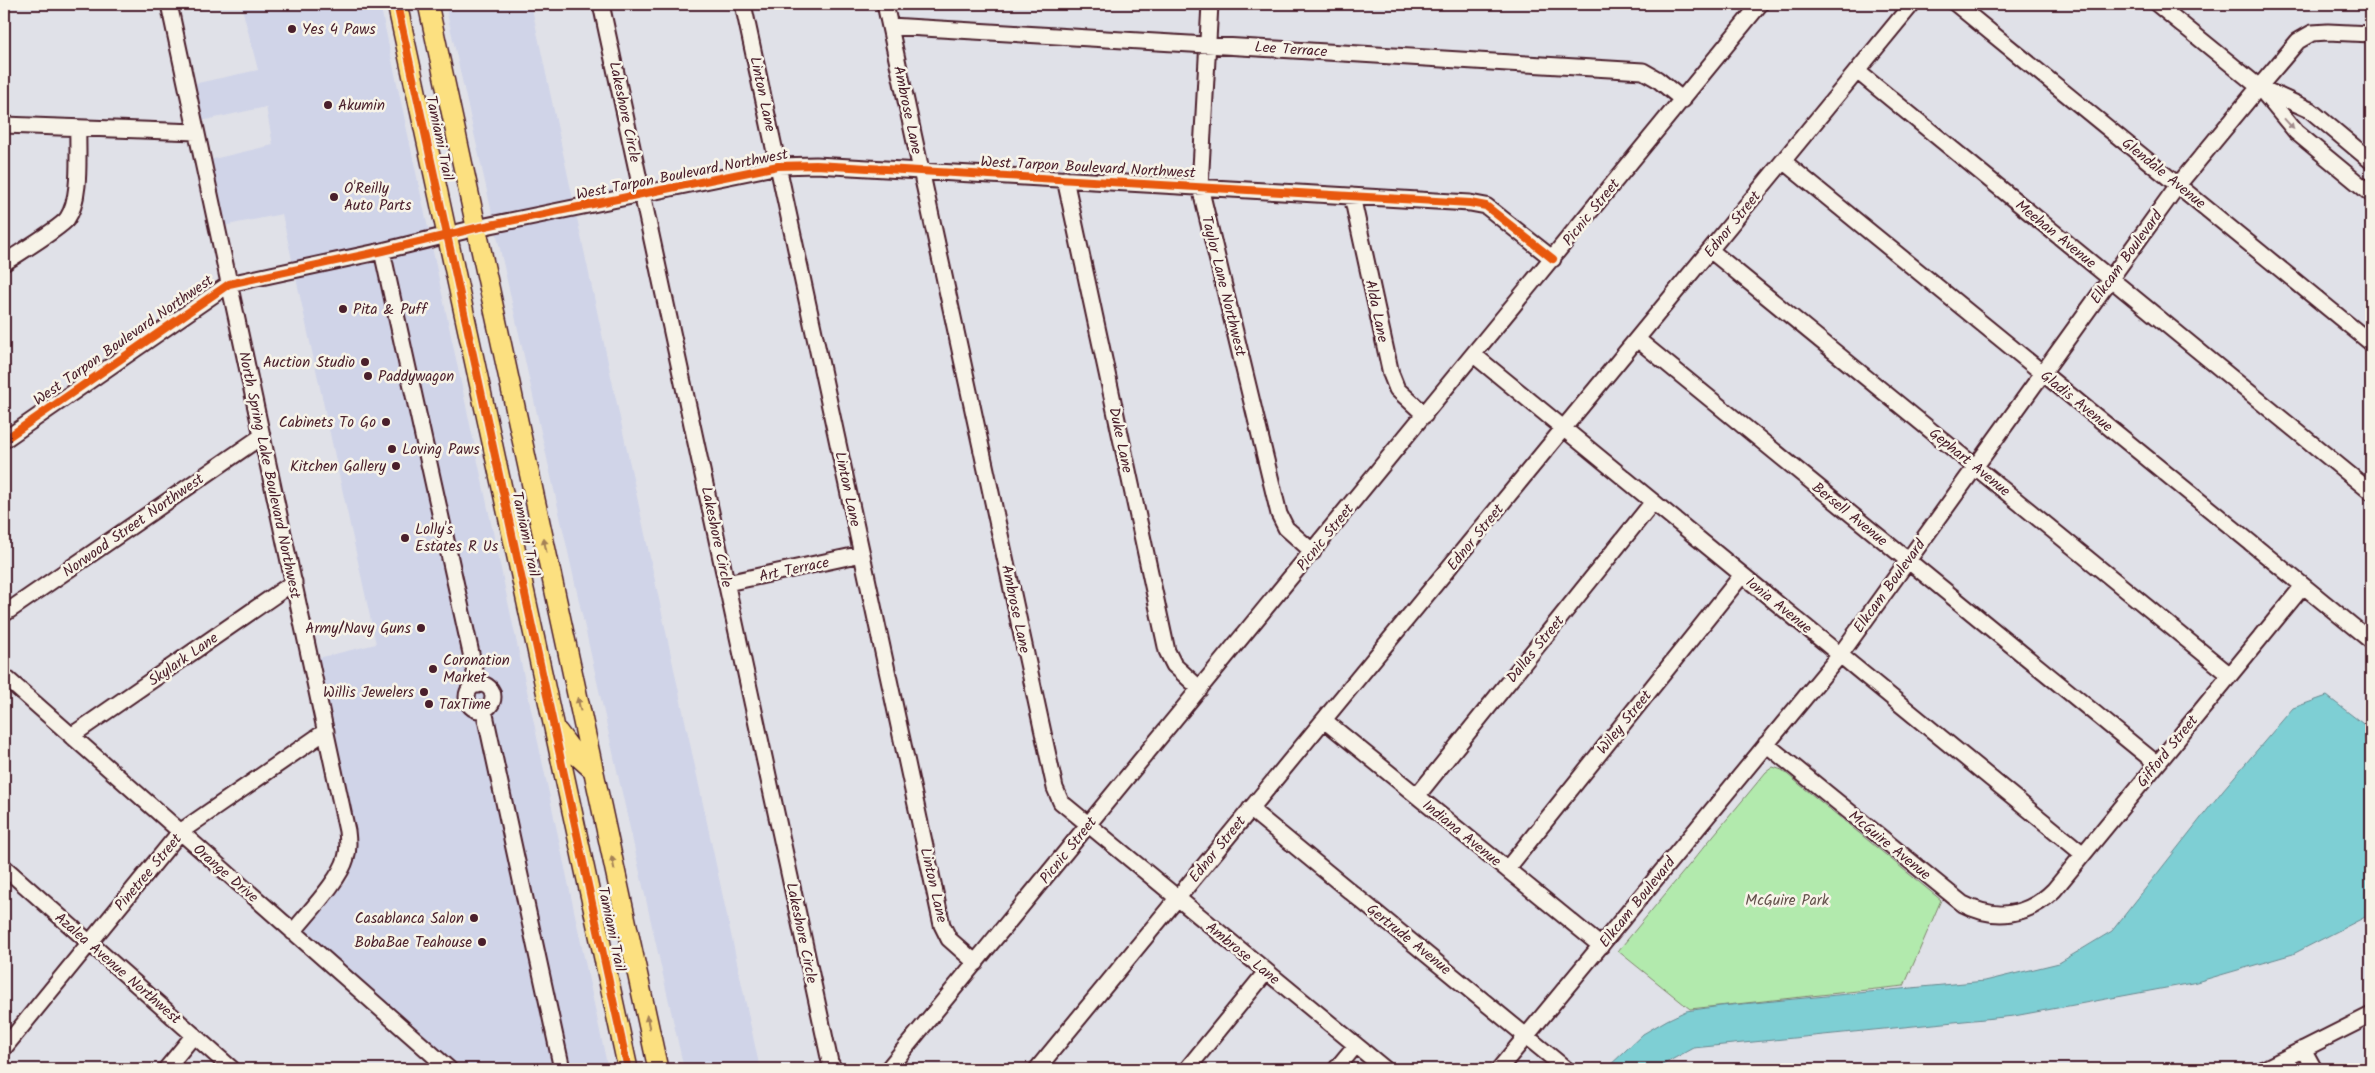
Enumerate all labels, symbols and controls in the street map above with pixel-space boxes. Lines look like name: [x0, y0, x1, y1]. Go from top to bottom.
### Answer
place label: Yes 4 Paws: [302, 18, 376, 42]
marker: Yes 4 Paws: [286, 23, 298, 35]
street label: Lee Terrace: [1254, 35, 1328, 65]
street label: Linton Lane: [742, 54, 782, 134]
street label: Lakeshore Circle: [602, 60, 646, 165]
street label: Ambrose Lane: [886, 64, 928, 157]
street label: Tamiami Trail: [418, 93, 460, 183]
place label: Akumin: [338, 94, 385, 118]
marker: Akumin: [322, 99, 334, 111]
one-way arrow: [2284, 118, 2295, 131]
street label: Glendale Avenue: [2116, 132, 2211, 216]
street label: West Tarpon Boulevard Northwest: [574, 143, 790, 207]
street label: West Tarpon Boulevard Northwest: [980, 150, 1196, 186]
street label: Picnic Street: [1557, 174, 1627, 252]
place label: O'Reilly Auto Parts: [344, 177, 412, 218]
street label: Ednor Street: [1698, 186, 1767, 263]
marker: O'Reilly Auto Parts: [328, 191, 340, 203]
street label: Meehan Avenue: [2010, 194, 2101, 275]
street label: Elkcam Boulevard: [2084, 205, 2169, 310]
street label: Taylor Lane Northwest: [1194, 213, 1252, 359]
street label: West Tarpon Boulevard Northwest: [29, 269, 219, 412]
street label: Alda Lane: [1358, 278, 1394, 345]
place label: Pita & Puff: [353, 298, 428, 322]
marker: Pita & Puff: [337, 303, 349, 315]
street label: North Spring Lake Boulevard Northwest: [231, 349, 307, 601]
place label: Auction Studio: [263, 351, 355, 375]
marker: Auction Studio: [359, 356, 371, 368]
place label: Paddywagon: [378, 365, 454, 389]
street label: Gladis Avenue: [2035, 365, 2118, 439]
marker: Paddywagon: [362, 370, 374, 382]
street label: Duke Lane: [1101, 405, 1139, 476]
place label: Cabinets To Go: [279, 411, 376, 435]
marker: Cabinets To Go: [380, 416, 392, 428]
street label: Gephart Avenue: [1923, 422, 2016, 503]
place label: Loving Paws: [402, 438, 480, 462]
marker: Loving Paws: [386, 443, 398, 455]
street label: Linton Lane: [827, 449, 867, 529]
place label: Kitchen Gallery: [290, 455, 387, 479]
marker: Kitchen Gallery: [390, 460, 402, 472]
street label: Norwood Street Northwest: [58, 468, 209, 584]
street label: Bersell Avenue: [1806, 477, 1893, 553]
street label: Lakeshore Circle: [694, 485, 738, 590]
street label: Tamiami Trail: [504, 489, 546, 579]
street label: Picnic Street: [1291, 499, 1361, 577]
street label: Ednor Street: [1441, 499, 1510, 576]
place label: Lolly's Estates R Us: [415, 518, 499, 559]
marker: Lolly's Estates R Us: [399, 532, 411, 544]
street label: Elkcam Boulevard: [1847, 534, 1932, 639]
one-way arrow: [540, 537, 548, 553]
street label: Art Terrace: [757, 551, 832, 589]
street label: Ambrose Lane: [994, 563, 1036, 656]
street label: Ionia Avenue: [1740, 571, 1817, 640]
street label: Dallas Street: [1501, 610, 1571, 689]
place label: Army/Navy Guns: [305, 617, 412, 641]
marker: Army/Navy Guns: [415, 622, 427, 634]
street label: Skylark Lane: [144, 627, 224, 693]
place label: Coronation Market: [443, 649, 510, 690]
marker: Coronation Market: [427, 663, 439, 675]
place label: Willis Jewelers: [323, 681, 415, 705]
street label: Wiley Street: [1591, 685, 1658, 760]
marker: Willis Jewelers: [418, 686, 430, 698]
place label: TaxTime: [439, 693, 491, 717]
one-way arrow: [575, 696, 583, 712]
marker: TaxTime: [423, 698, 435, 710]
street label: Gifford Street: [2131, 710, 2205, 793]
street label: Indiana Avenue: [1417, 794, 1506, 873]
street label: McGuire Avenue: [1843, 805, 1936, 887]
street label: Ednor Street: [1183, 811, 1252, 888]
street label: Picnic Street: [1034, 812, 1104, 890]
street label: Pinetree Street: [109, 828, 189, 917]
street label: Orange Drive: [187, 838, 264, 909]
street label: Linton Lane: [913, 845, 953, 925]
street label: Elkcam Boulevard: [1594, 852, 1682, 953]
one-way arrow: [609, 854, 617, 870]
street label: Lakeshore Circle: [779, 881, 823, 986]
street label: Tamiami Trail: [590, 884, 632, 974]
park label: McGuire Park: [1745, 889, 1830, 913]
street label: Gertrude Avenue: [1361, 898, 1456, 982]
street label: Azalea Avenue Northwest: [49, 907, 186, 1031]
place label: Casablanca Salon: [355, 907, 464, 931]
marker: Casablanca Salon: [468, 912, 480, 924]
street label: Ambrose Lane: [1200, 916, 1285, 992]
place label: BobaBae Teahouse: [354, 931, 472, 955]
marker: BobaBae Teahouse: [476, 936, 488, 948]
one-way arrow: [644, 1014, 652, 1029]

